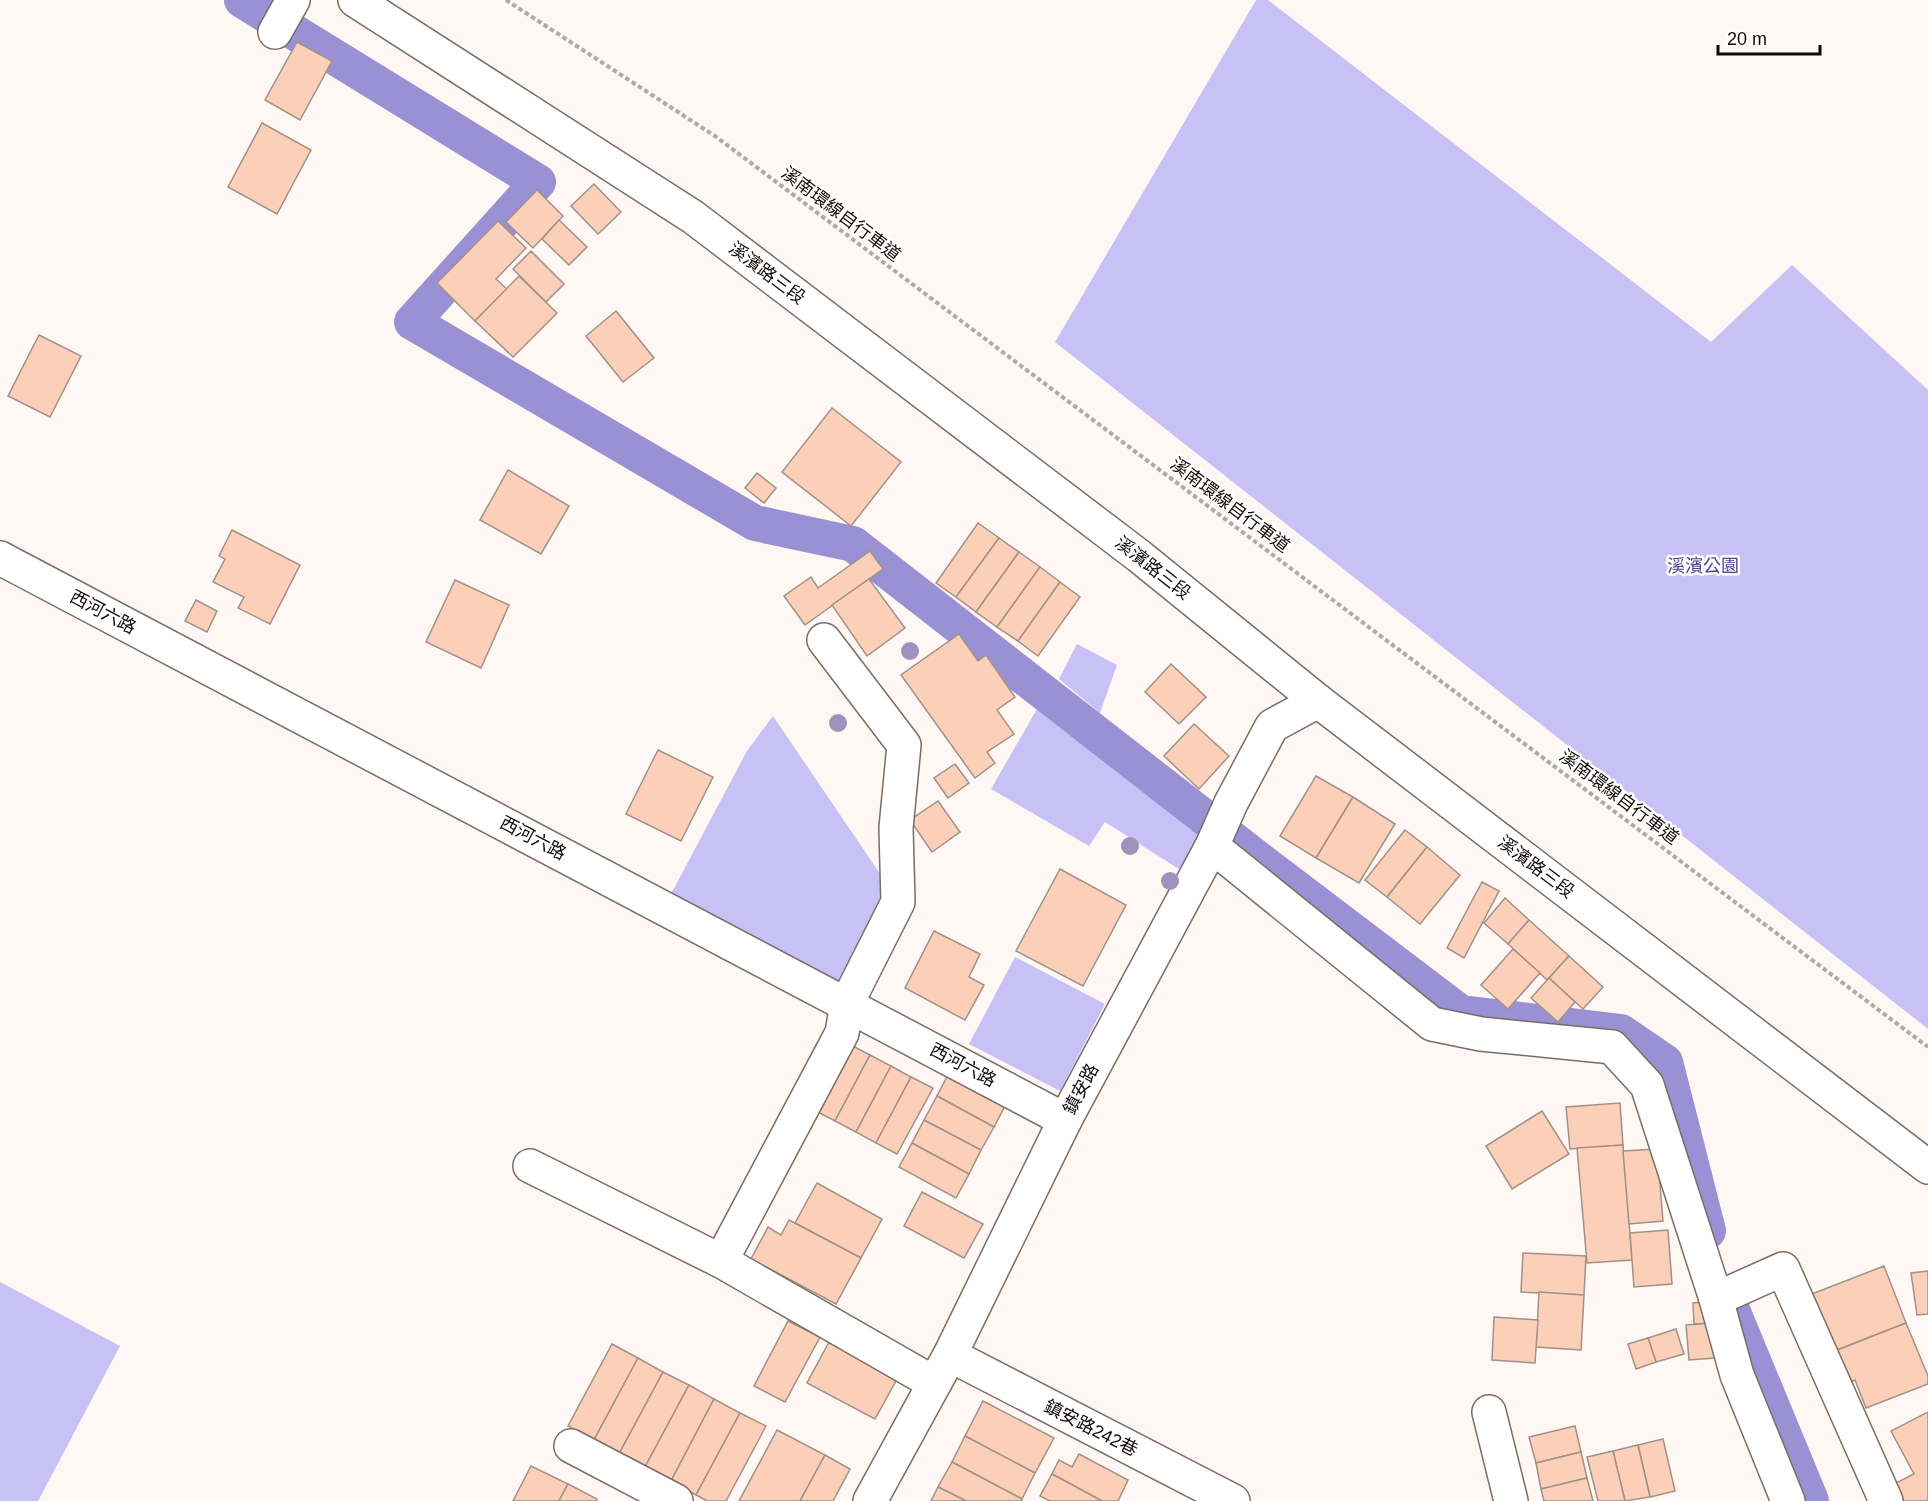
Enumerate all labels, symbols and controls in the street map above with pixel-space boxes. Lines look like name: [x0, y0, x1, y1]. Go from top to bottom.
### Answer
scale bar: [1718, 18, 1820, 56]
text: 20 m: [1727, 29, 1767, 49]
street label: 溪南環線自行車道: [777, 163, 905, 265]
street label: 溪濱路三段: [725, 238, 809, 308]
street label: 溪南環線自行車道: [1166, 454, 1294, 556]
street label: 溪濱路三段: [1111, 532, 1195, 604]
park label: 溪濱公園: [1667, 556, 1739, 576]
street label: 西河六路: [67, 586, 139, 638]
street label: 溪南環線自行車道: [1555, 746, 1683, 848]
street label: 西河六路: [497, 812, 569, 864]
street label: 溪濱路三段: [1494, 832, 1578, 902]
street label: 西河六路: [927, 1039, 999, 1091]
street label: 鎮安路: [1059, 1060, 1103, 1118]
street label: 鎮安路242巷: [1041, 1396, 1141, 1460]

